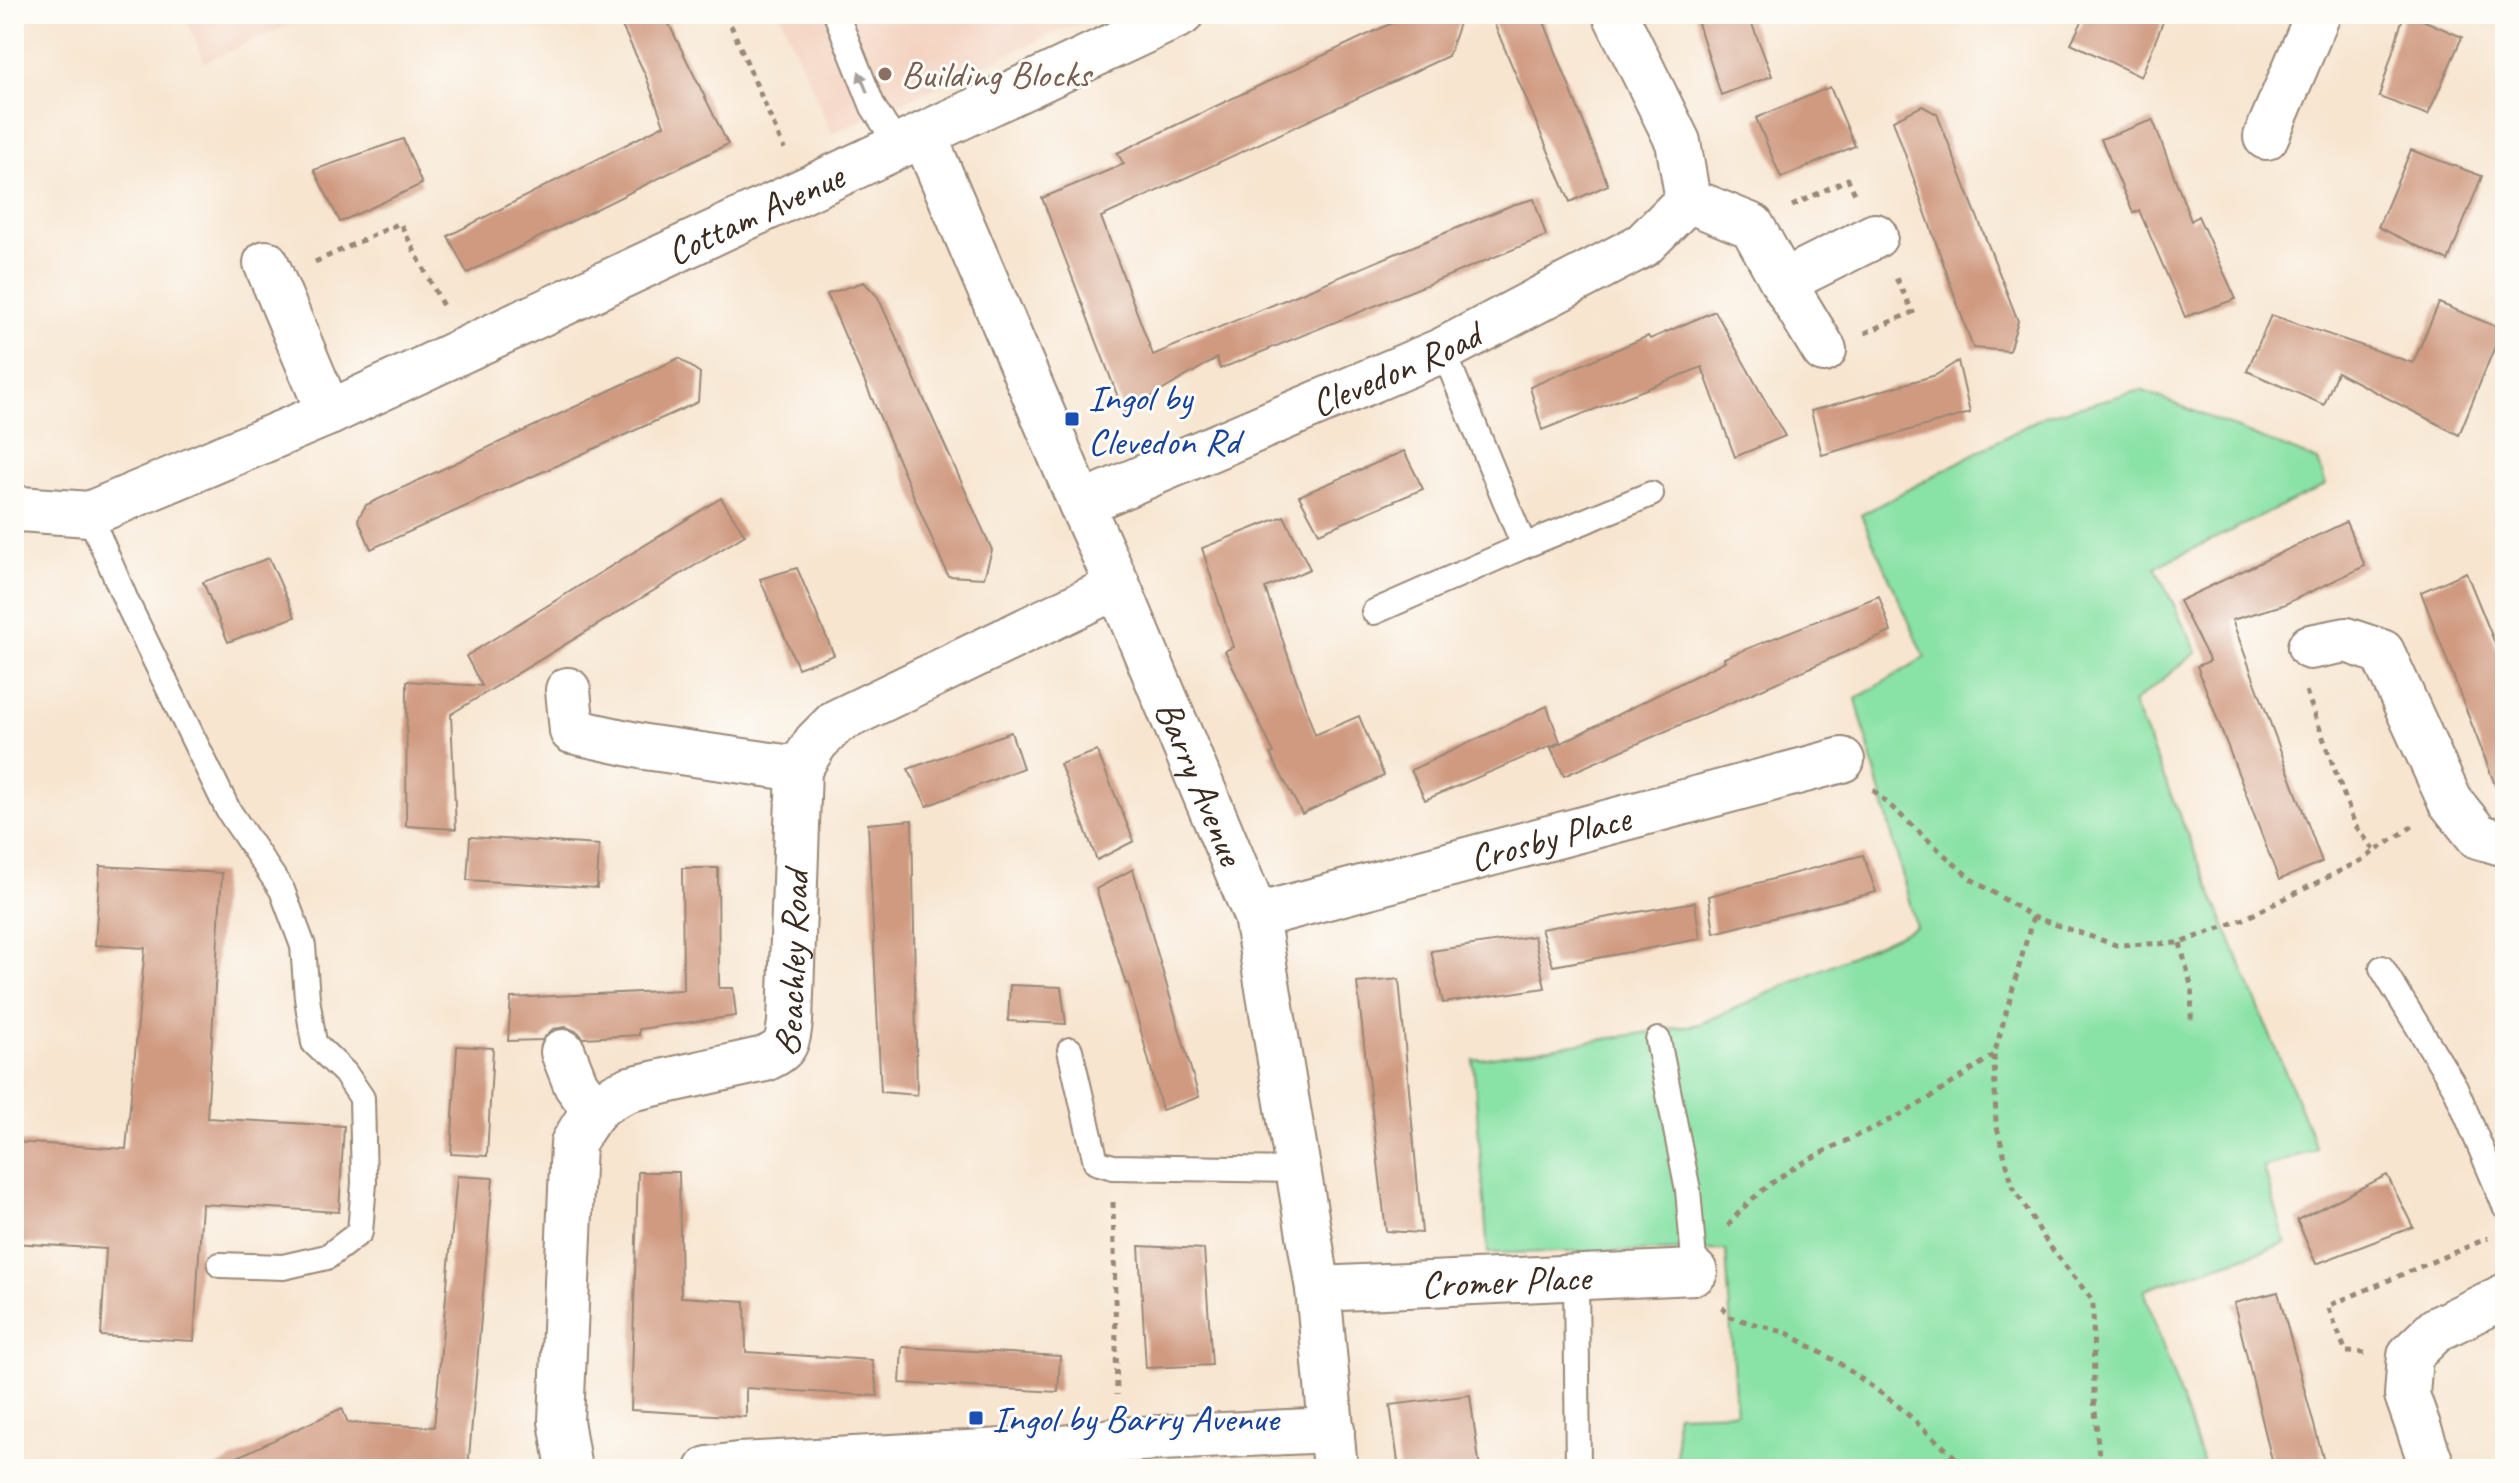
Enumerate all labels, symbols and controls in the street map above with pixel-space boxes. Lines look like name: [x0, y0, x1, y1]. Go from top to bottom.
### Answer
place label: Building Blocks: [901, 51, 1094, 98]
marker: Building Blocks: [876, 65, 894, 83]
one-way arrow: [856, 70, 869, 94]
street label: Cottam Avenue: [659, 151, 853, 276]
street label: Clevedon Road: [1304, 309, 1494, 427]
place label: Ingol by Clevedon Rd: [1088, 374, 1245, 465]
marker: Ingol by Clevedon Rd: [1063, 410, 1081, 428]
street label: Barry Avenue: [1145, 694, 1256, 874]
street label: Crosby Place: [1465, 794, 1638, 882]
street label: Beachley Road: [760, 864, 820, 1062]
street label: Cromer Place: [1420, 1254, 1594, 1308]
place label: Ingol by Barry Avenue: [992, 1395, 1281, 1442]
marker: Ingol by Barry Avenue: [967, 1409, 985, 1427]

